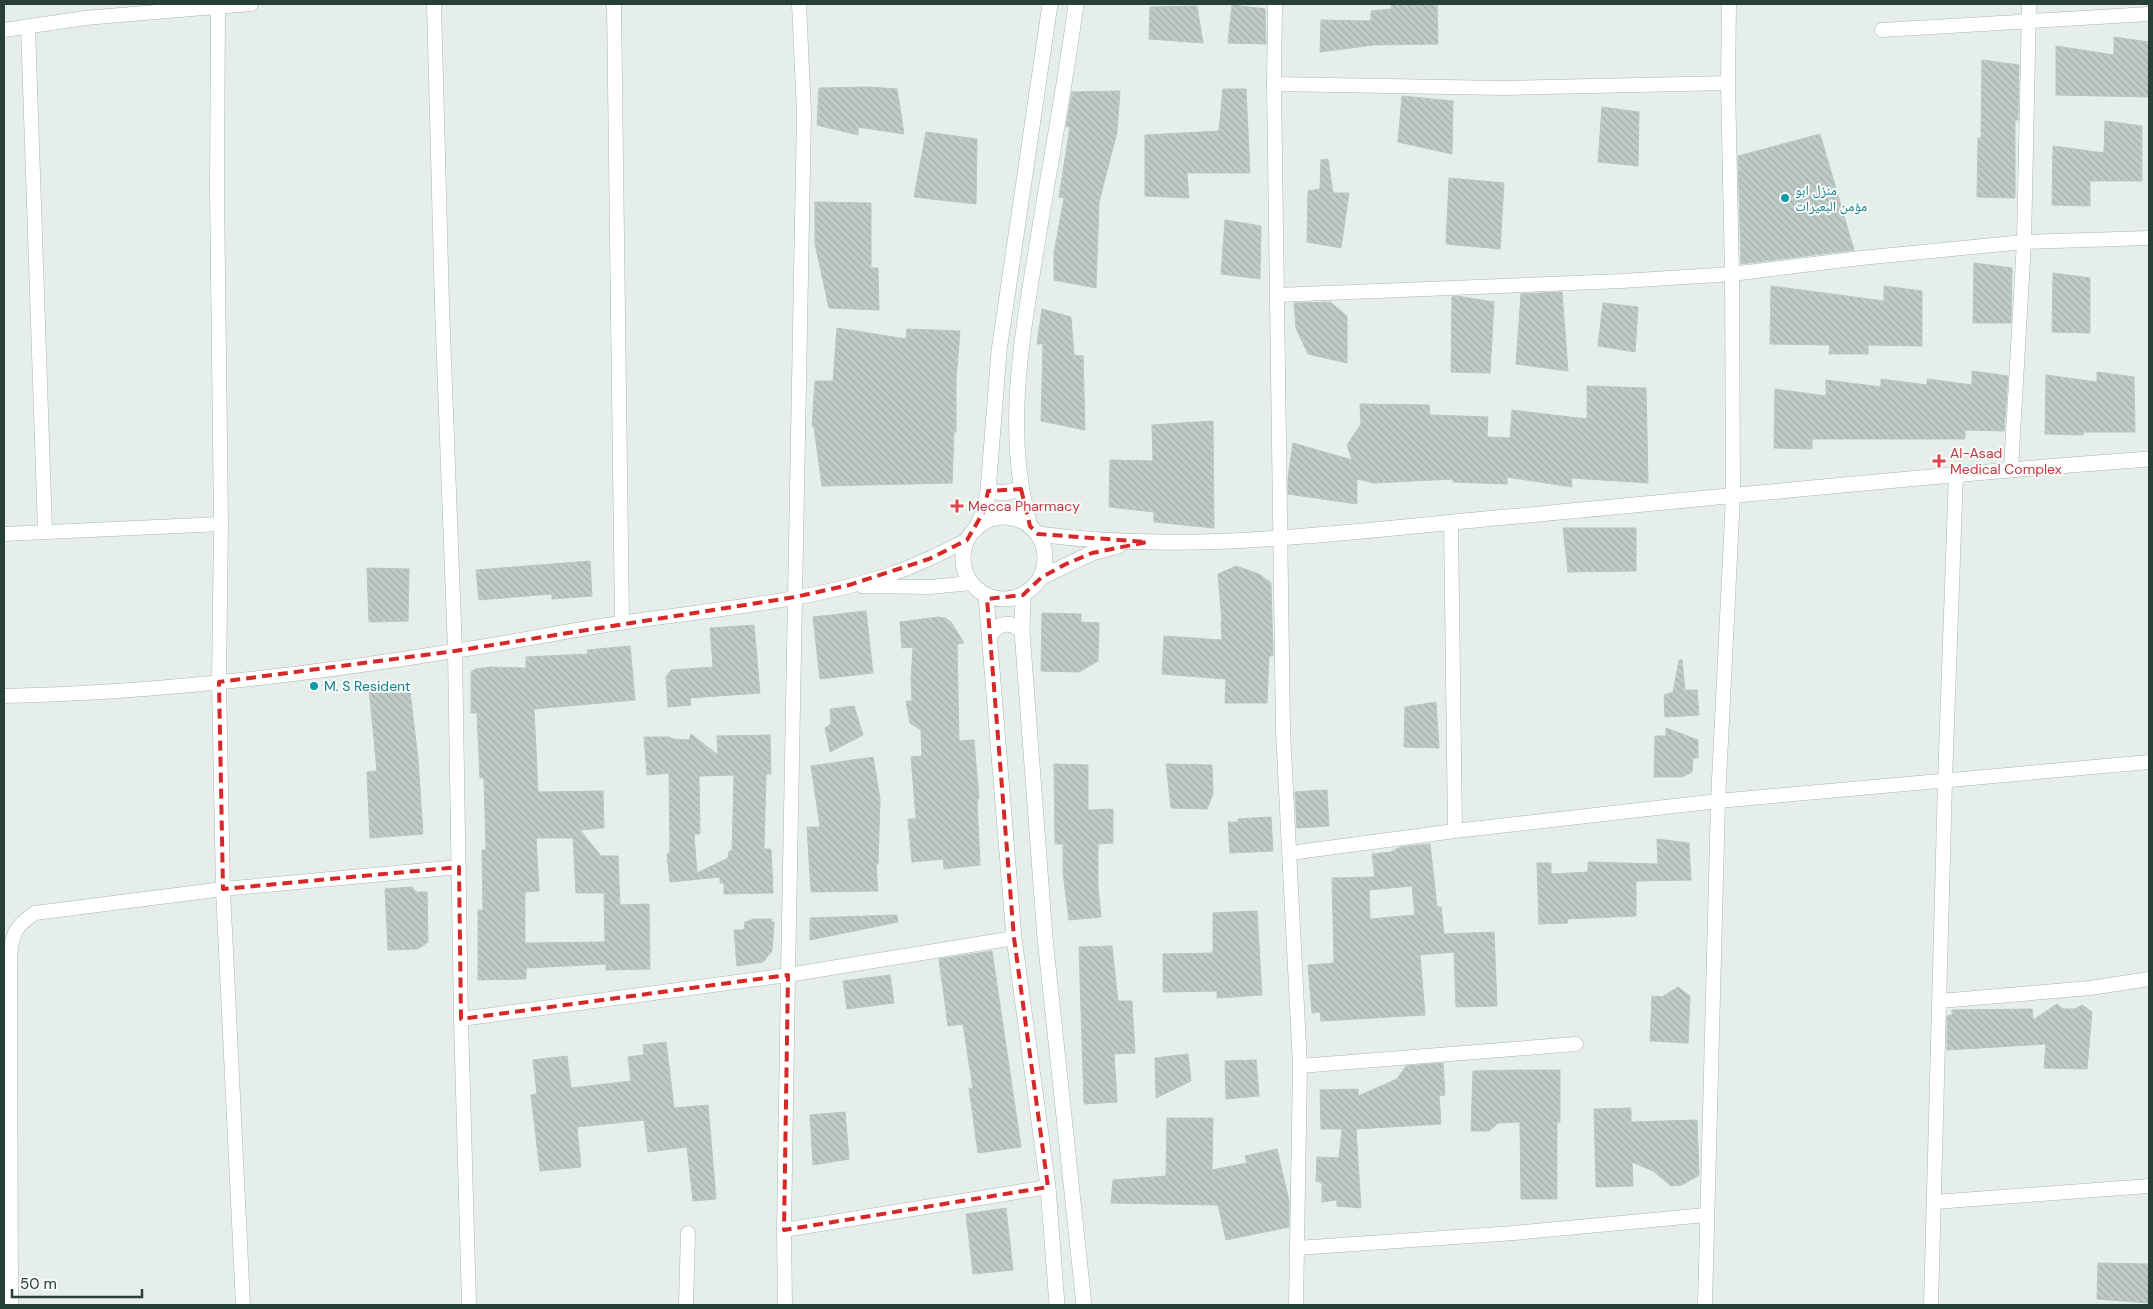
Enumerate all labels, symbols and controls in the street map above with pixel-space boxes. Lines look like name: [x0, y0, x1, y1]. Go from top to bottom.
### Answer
place label: منزل ابو مؤمن البعيرات: [1795, 181, 1867, 215]
marker: منزل ابو مؤمن البعيرات: [1779, 192, 1791, 204]
place label: Al-Asad Medical Complex: [1950, 444, 2062, 478]
marker: Al-Asad Medical Complex: [1932, 454, 1946, 468]
place label: Mecca Pharmacy: [968, 497, 1080, 515]
marker: Mecca Pharmacy: [950, 499, 964, 513]
place label: M. S Resident: [324, 677, 411, 695]
marker: M. S Resident: [308, 680, 320, 692]
scale bar: [12, 1266, 142, 1298]
text: 50 m: [20, 1274, 57, 1294]

